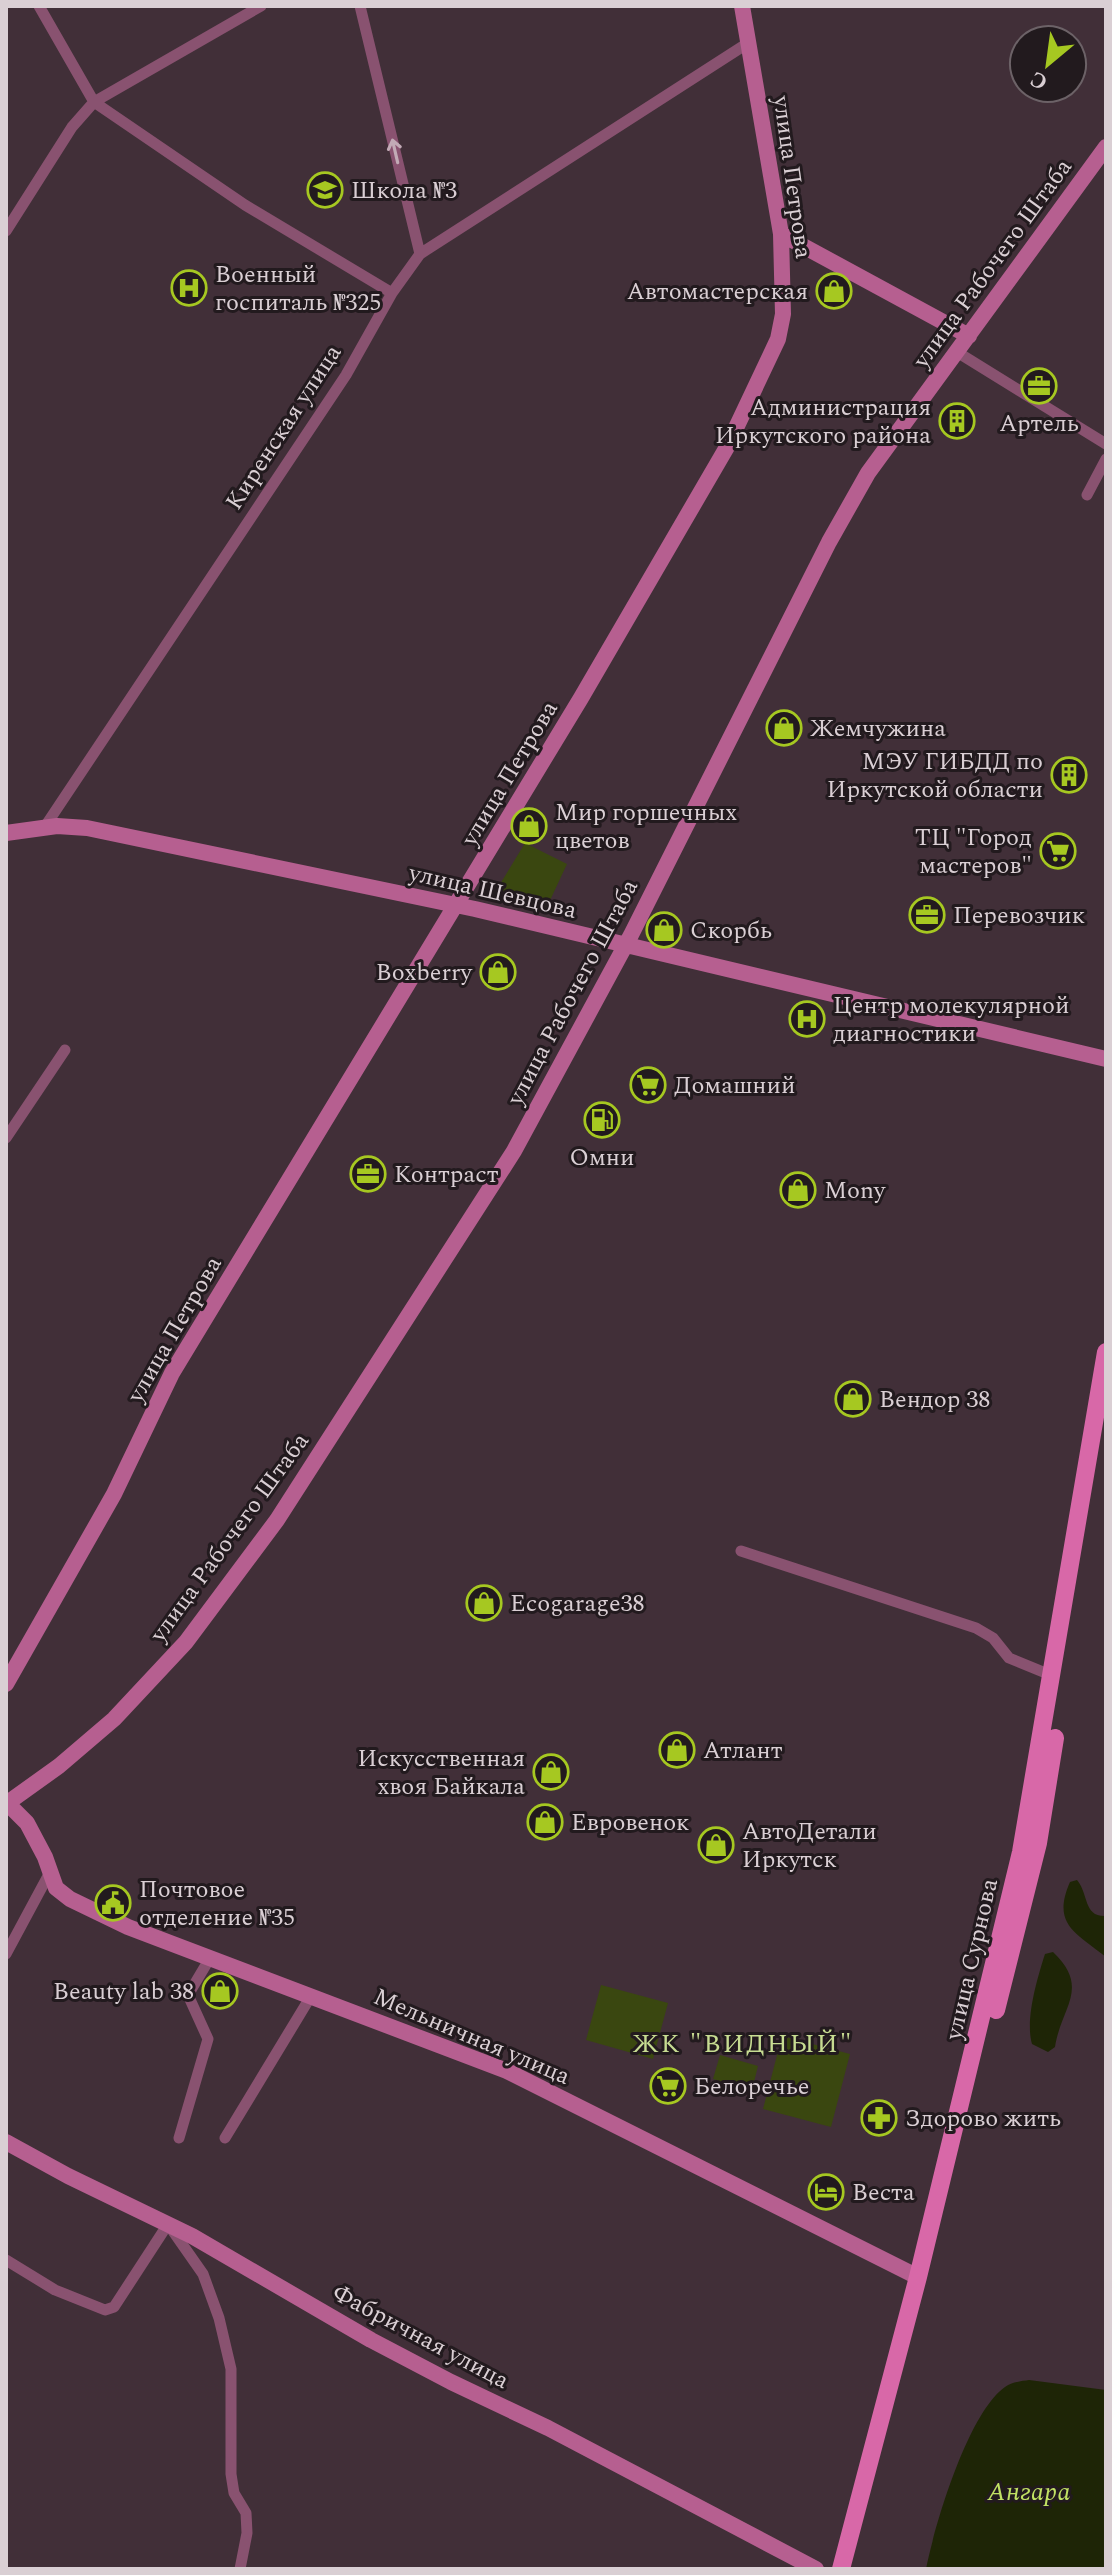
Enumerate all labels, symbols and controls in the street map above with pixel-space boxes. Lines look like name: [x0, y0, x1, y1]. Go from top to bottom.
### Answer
north arrow: [1008, 24, 1088, 104]
text: С: [1024, 62, 1054, 98]
street label: улица Петрова: [763, 92, 821, 261]
one-way arrow: [387, 139, 402, 165]
street label: улица Рабочего Штаба: [904, 151, 1081, 377]
school or university icon: Школа №3: [306, 171, 344, 209]
place label: Школа №3: [351, 173, 457, 209]
place label: Военный госпиталь №325: [215, 257, 381, 321]
hospital icon: Военный госпиталь №325: [170, 269, 208, 307]
shop icon: Автомастерская: [815, 272, 853, 310]
place label: Автомастерская: [627, 274, 808, 310]
street label: Киренская улица: [217, 337, 351, 517]
office icon: Артель: [1020, 367, 1058, 405]
place label: Администрация Иркутского района: [715, 390, 931, 454]
building icon: Администрация Иркутского района: [938, 402, 976, 440]
place label: Артель: [999, 406, 1079, 442]
street label: улица Петрова: [452, 694, 568, 854]
shop icon: Жемчужина: [765, 709, 803, 747]
place label: Жемчужина: [810, 711, 946, 747]
place label: МЭУ ГИБДД по Иркутской области: [827, 744, 1043, 808]
building icon: МЭУ ГИБДД по Иркутской области: [1050, 756, 1088, 794]
place label: Мир горшечных цветов: [555, 795, 737, 859]
shop icon: Мир горшечных цветов: [510, 807, 548, 845]
place label: ТЦ "Город мастеров": [915, 820, 1032, 884]
supermarket icon: ТЦ "Город мастеров": [1039, 832, 1077, 870]
street label: улица Шевцова: [404, 855, 581, 929]
street label: улица Рабочего Штаба: [497, 873, 648, 1113]
office icon: Перевозчик: [908, 896, 946, 934]
place label: Перевозчик: [953, 898, 1085, 934]
shop icon: Скорбь: [645, 911, 683, 949]
place label: Скорбь: [690, 913, 772, 949]
shop icon: Boxberry: [479, 953, 517, 991]
place label: Boxberry: [376, 955, 473, 991]
place label: Центр молекулярной диагностики: [833, 988, 1069, 1052]
hospital icon: Центр молекулярной диагностики: [788, 1000, 826, 1038]
supermarket icon: Домашний: [629, 1066, 667, 1104]
place label: Домашний: [674, 1068, 795, 1104]
fuel station icon: Омни: [583, 1101, 621, 1139]
place label: Омни: [570, 1140, 634, 1176]
office icon: Контраст: [349, 1155, 387, 1193]
place label: Контраст: [394, 1157, 499, 1193]
shop icon: Mony: [779, 1171, 817, 1209]
place label: Mony: [824, 1173, 887, 1209]
street label: улица Петрова: [118, 1249, 232, 1410]
shop icon: Вендор 38: [834, 1380, 872, 1418]
place label: Вендор 38: [879, 1382, 990, 1418]
street label: улица Рабочего Штаба: [141, 1425, 318, 1651]
shop icon: Ecogarage38: [465, 1584, 503, 1622]
place label: Ecogarage38: [510, 1586, 645, 1622]
shop icon: Атлант: [658, 1731, 696, 1769]
place label: Атлант: [703, 1733, 783, 1769]
place label: Искусственная хвоя Байкала: [358, 1741, 525, 1805]
shop icon: Искусственная хвоя Байкала: [532, 1753, 570, 1791]
shop icon: Евровенок: [526, 1803, 564, 1841]
place label: Евровенок: [571, 1805, 690, 1841]
place label: АвтоДетали Иркутск: [742, 1814, 877, 1878]
shop icon: АвтоДетали Иркутск: [697, 1826, 735, 1864]
place label: Почтовое отделение №35: [139, 1872, 295, 1936]
street label: улица Сурнова: [936, 1875, 1008, 2045]
public building icon: Почтовое отделение №35: [94, 1884, 132, 1922]
shop icon: Beauty lab 38: [201, 1972, 239, 2010]
place label: Beauty lab 38: [53, 1974, 194, 2010]
street label: Мельничная улица: [368, 1979, 576, 2095]
district label: ЖК "ВИДНЫЙ": [632, 2024, 854, 2064]
supermarket icon: Белоречье: [649, 2067, 687, 2105]
place label: Белоречье: [694, 2069, 810, 2105]
pharmacy icon: Здорово жить: [860, 2099, 898, 2137]
place label: Здорово жить: [905, 2101, 1061, 2137]
hotel icon: Веста: [807, 2173, 845, 2211]
place label: Веста: [852, 2175, 915, 2211]
street label: Фабричная улица: [326, 2275, 516, 2399]
water label: Ангара: [987, 2472, 1070, 2512]

